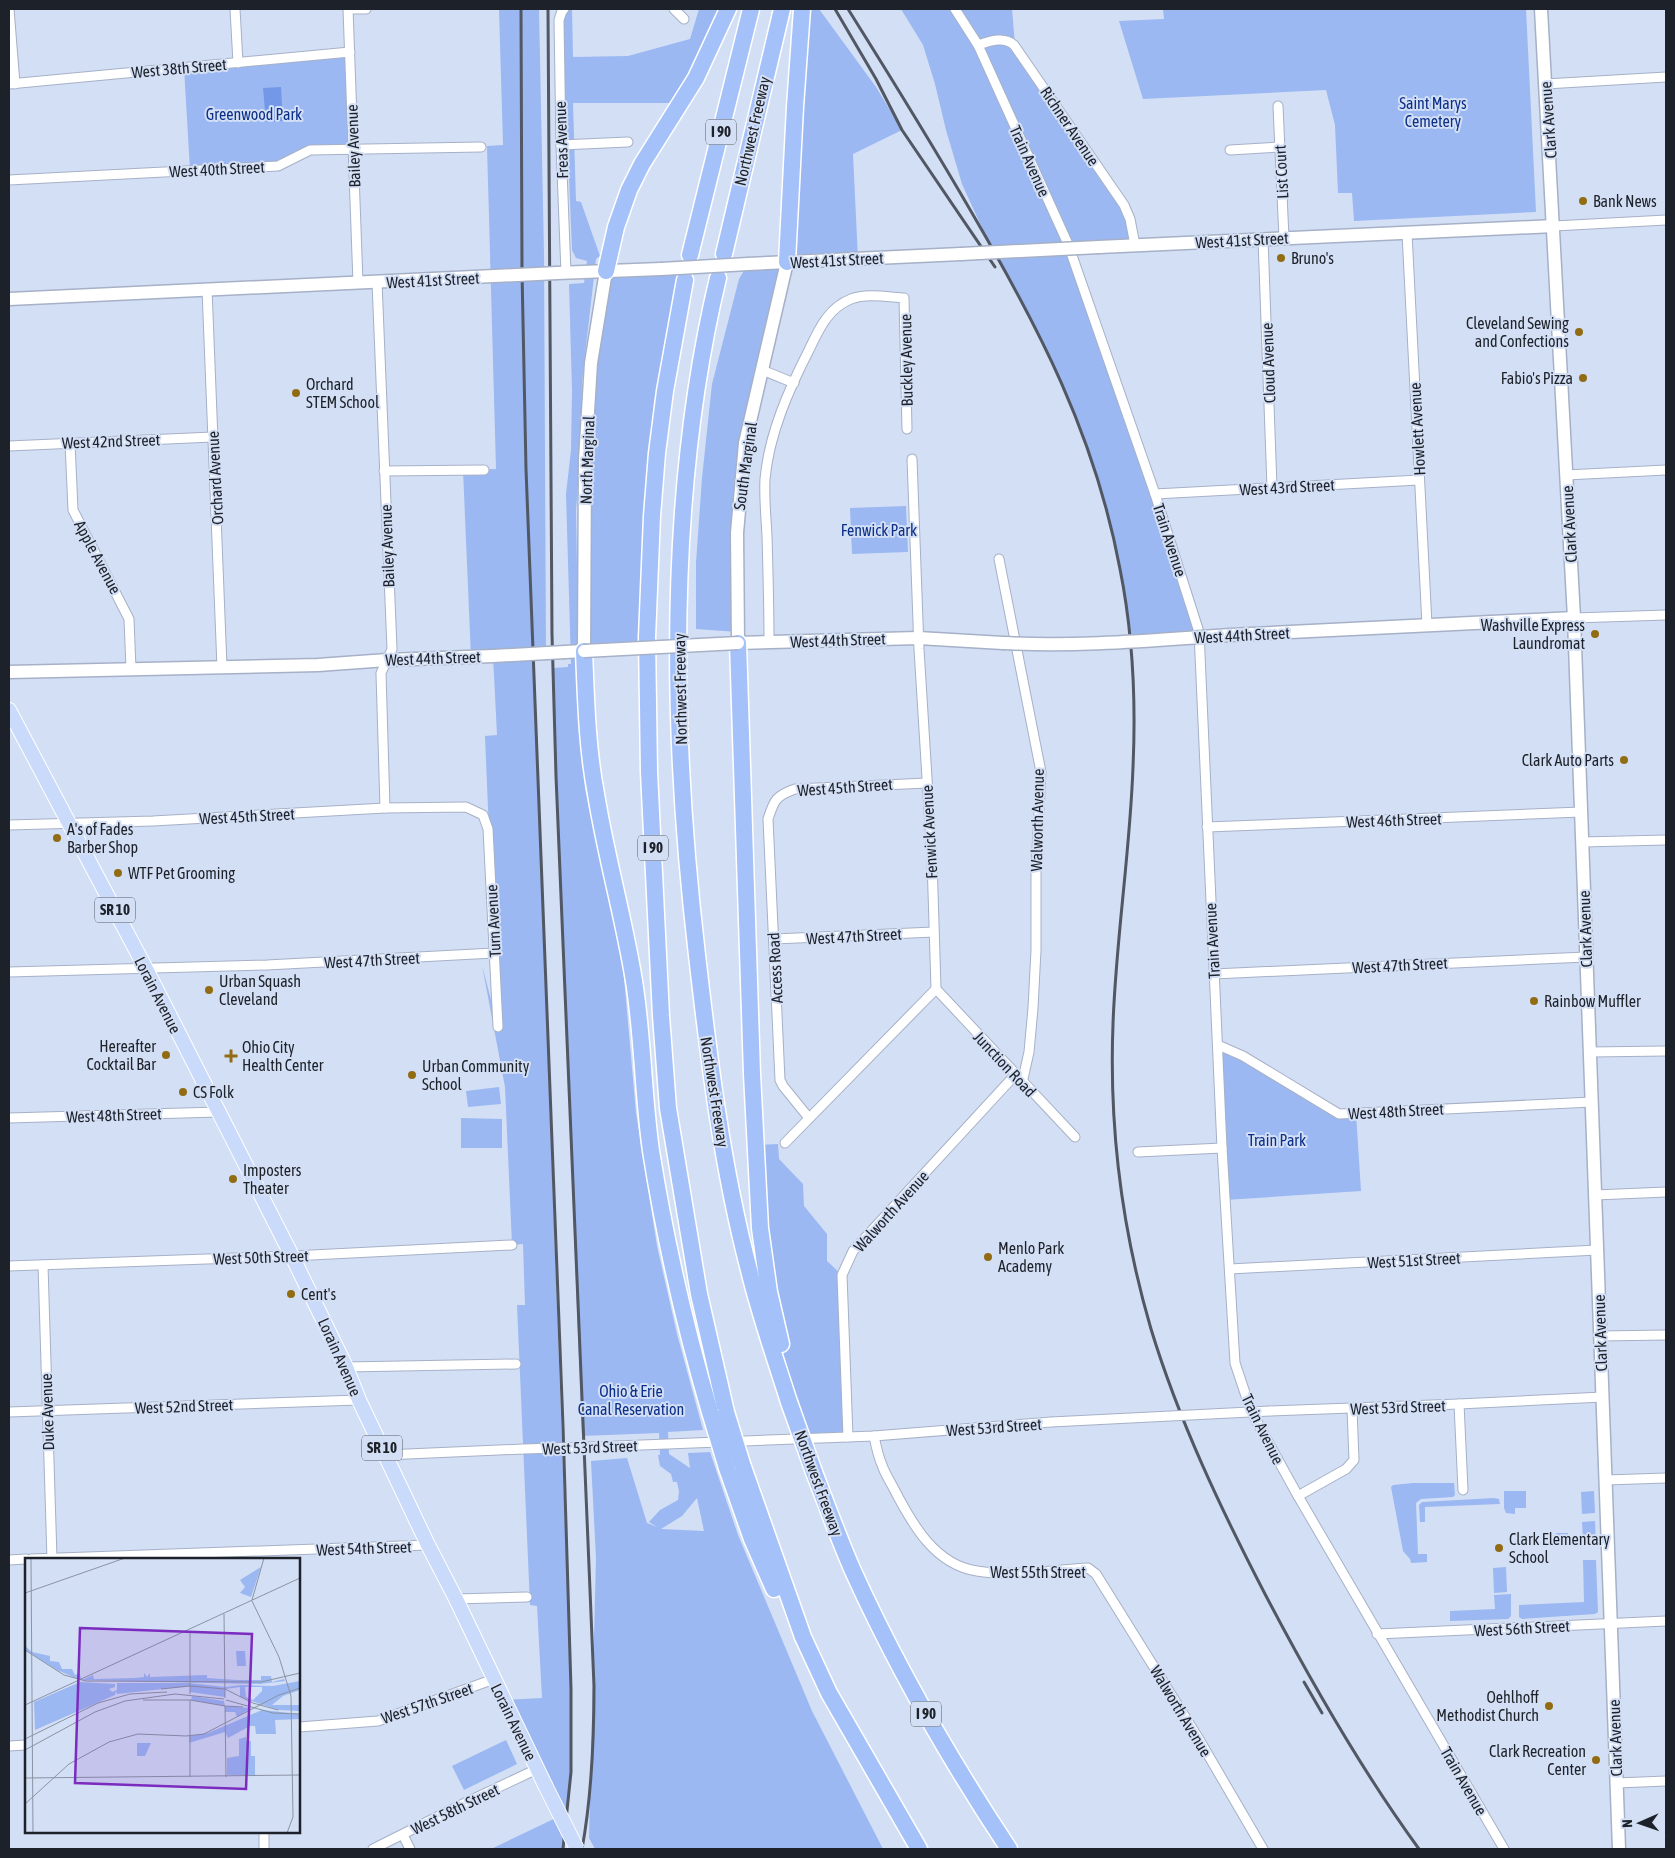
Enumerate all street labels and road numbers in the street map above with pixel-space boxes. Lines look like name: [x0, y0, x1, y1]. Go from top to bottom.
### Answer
street label: West 38th Street: [131, 55, 228, 81]
street label: Northwest Freeway: [731, 74, 774, 188]
street label: Clark Avenue: [1536, 81, 1560, 159]
street label: Richner Avenue: [1037, 83, 1103, 169]
street label: Freas Avenue: [551, 101, 571, 179]
street label: Bailey Avenue: [343, 104, 364, 188]
road number: I 90: [706, 120, 736, 144]
street label: Train Avenue: [1006, 123, 1054, 199]
street label: List Court: [1271, 144, 1291, 199]
street label: West 40th Street: [169, 157, 266, 180]
street label: West 41st Street: [1195, 229, 1290, 251]
street label: West 41st Street: [790, 249, 885, 271]
street label: West 41st Street: [386, 269, 481, 291]
street label: Buckley Avenue: [896, 314, 917, 406]
street label: Cloud Avenue: [1258, 322, 1278, 404]
street label: Howlett Avenue: [1406, 382, 1428, 476]
street label: North Marginal: [576, 415, 599, 505]
street label: South Marginal: [730, 420, 761, 511]
street label: West 42nd Street: [61, 430, 161, 452]
street label: Orchard Avenue: [204, 431, 226, 525]
street label: West 43rd Street: [1239, 475, 1336, 498]
street label: Clark Avenue: [1558, 485, 1580, 563]
street label: Train Avenue: [1150, 501, 1190, 579]
street label: Bailey Avenue: [377, 504, 398, 588]
street label: Apple Avenue: [70, 517, 125, 597]
street label: West 44th Street: [1194, 623, 1291, 646]
street label: West 44th Street: [790, 629, 886, 651]
street label: Northwest Freeway: [670, 633, 691, 745]
street label: West 44th Street: [385, 647, 481, 669]
street label: Walworth Avenue: [1027, 768, 1047, 872]
street label: West 45th Street: [797, 775, 894, 799]
street label: Fenwick Avenue: [918, 785, 940, 879]
street label: West 45th Street: [199, 804, 296, 827]
street label: West 46th Street: [1346, 809, 1442, 831]
road number: I 90: [638, 836, 668, 860]
street label: Turn Avenue: [482, 884, 504, 958]
street label: Clark Avenue: [1575, 890, 1595, 968]
road number: SR 10: [95, 898, 135, 922]
street label: Train Avenue: [1201, 903, 1223, 979]
street label: West 47th Street: [806, 924, 903, 947]
street label: Access Road: [764, 932, 786, 1004]
street label: West 47th Street: [324, 948, 421, 971]
street label: West 47th Street: [1352, 953, 1449, 976]
street label: Lorain Avenue: [131, 954, 185, 1036]
street label: Junction Road: [970, 1028, 1040, 1100]
street label: Northwest Freeway: [696, 1035, 733, 1149]
street label: West 48th Street: [1348, 1099, 1445, 1122]
street label: West 48th Street: [66, 1104, 162, 1126]
street label: Walworth Avenue: [850, 1167, 932, 1255]
street label: West 50th Street: [213, 1246, 309, 1268]
street label: West 51st Street: [1367, 1249, 1462, 1271]
street label: Clark Avenue: [1590, 1294, 1610, 1372]
street label: Lorain Avenue: [315, 1315, 365, 1399]
street label: Duke Avenue: [37, 1373, 57, 1451]
street label: Train Avenue: [1238, 1391, 1288, 1467]
street label: West 52nd Street: [134, 1395, 234, 1417]
street label: West 53rd Street: [1350, 1396, 1446, 1418]
street label: West 53rd Street: [946, 1415, 1043, 1439]
street label: Northwest Freeway: [791, 1428, 847, 1539]
road number: SR 10: [362, 1436, 402, 1460]
street label: West 53rd Street: [542, 1436, 638, 1458]
street label: West 54th Street: [316, 1537, 412, 1559]
street label: West 55th Street: [990, 1563, 1086, 1581]
street label: West 56th Street: [1474, 1616, 1571, 1639]
street label: Walworth Avenue: [1147, 1662, 1215, 1760]
street label: West 57th Street: [379, 1679, 475, 1727]
street label: Lorain Avenue: [488, 1681, 540, 1763]
street label: Clark Avenue: [1605, 1699, 1625, 1777]
road number: I 90: [911, 1702, 941, 1726]
street label: Train Avenue: [1437, 1744, 1491, 1818]
street label: West 58th Street: [408, 1780, 502, 1838]

